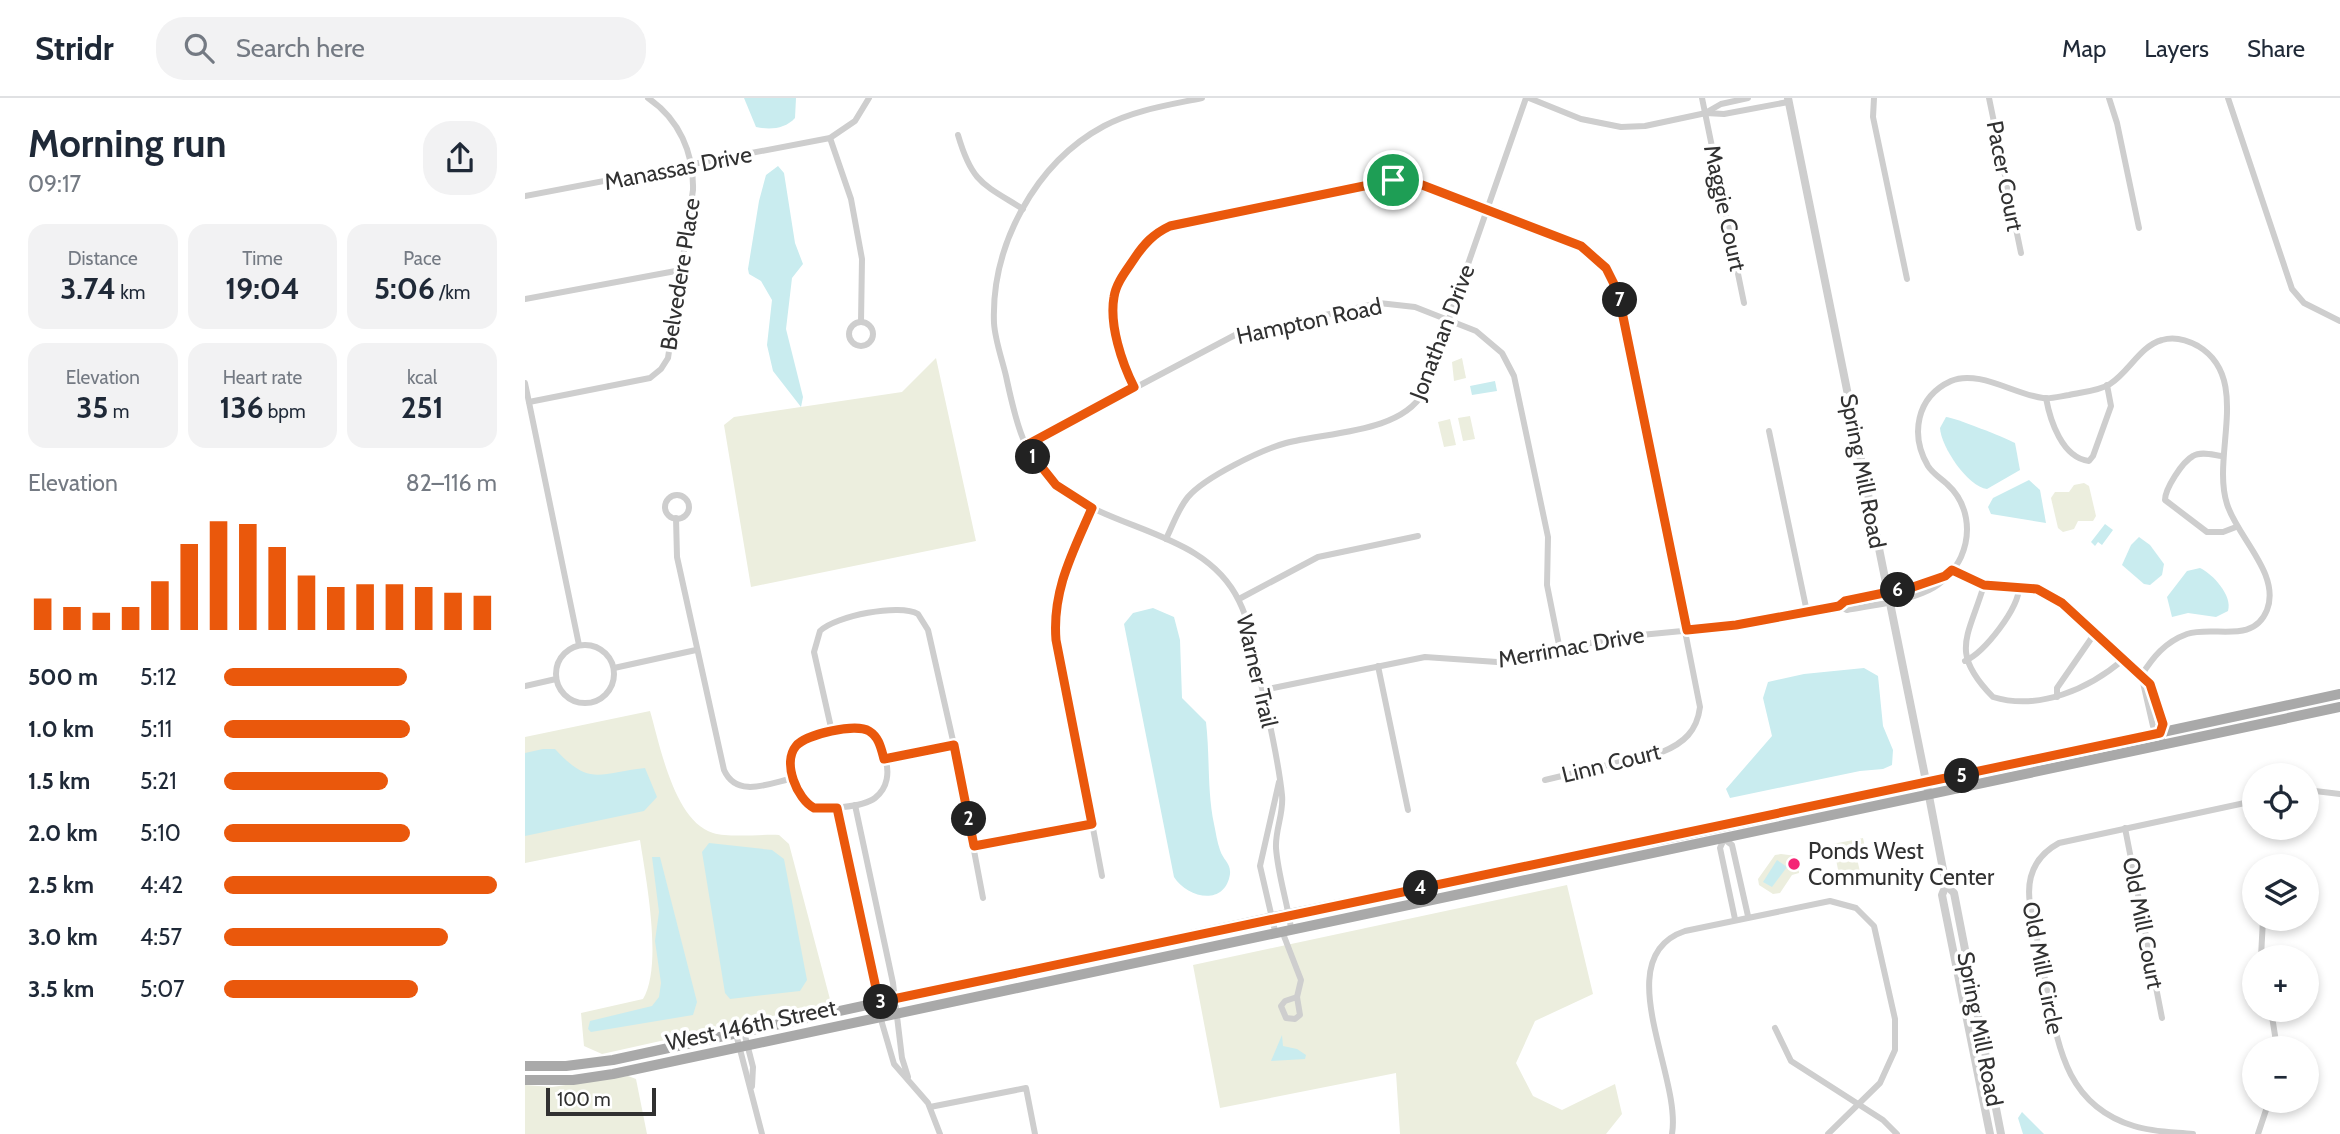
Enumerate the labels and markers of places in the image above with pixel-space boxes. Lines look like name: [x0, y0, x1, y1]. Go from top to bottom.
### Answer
pin: [1363, 150, 1423, 210]
pin: 7: [1603, 282, 1637, 318]
pin: 1: [1015, 440, 1051, 474]
pin: 6: [1881, 573, 1915, 608]
pin: 5: [1945, 758, 1979, 794]
pin: 2: [951, 802, 987, 836]
place label: Ponds West Community Center: [1808, 837, 1995, 891]
marker: Ponds West Community Center: [1786, 856, 1802, 872]
pin: 4: [1403, 870, 1439, 906]
pin: 3: [863, 984, 899, 1020]

